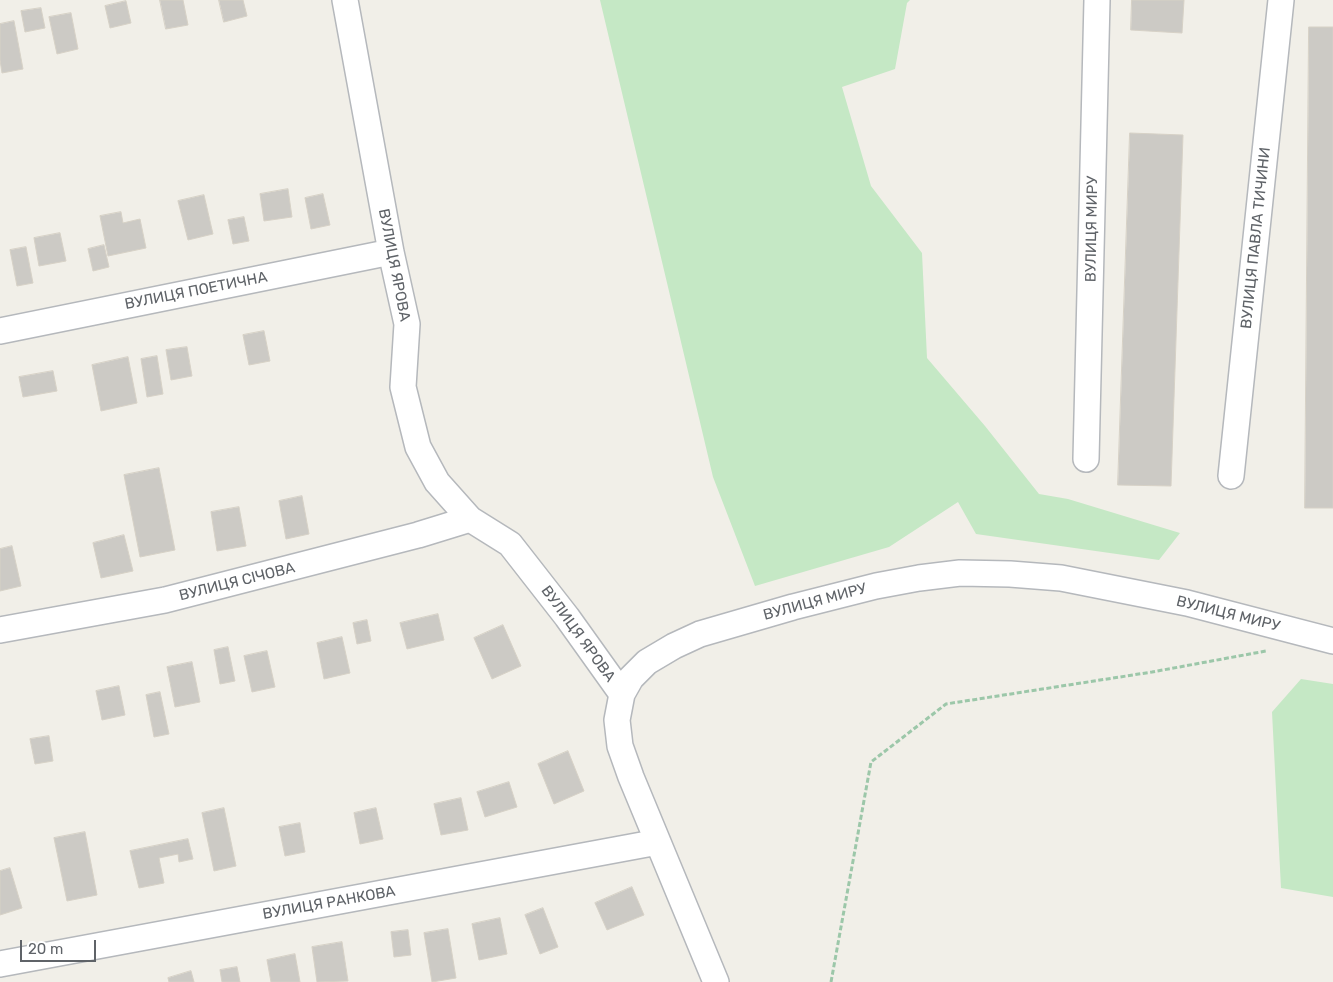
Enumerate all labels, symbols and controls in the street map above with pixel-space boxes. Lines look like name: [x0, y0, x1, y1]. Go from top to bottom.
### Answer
street label: ВУЛИЦЯ ПАВЛА ТИЧИНИ: [1238, 146, 1274, 330]
street label: ВУЛИЦЯ МИРУ: [1082, 176, 1102, 282]
street label: ВУЛИЦЯ ЯРОВА: [374, 207, 414, 323]
street label: ВУЛИЦЯ ПОЕТИЧНА: [123, 268, 269, 314]
street label: ВУЛИЦЯ СІЧОВА: [177, 559, 297, 605]
street label: ВУЛИЦЯ МИРУ: [761, 580, 869, 624]
street label: ВУЛИЦЯ ЯРОВА: [537, 582, 619, 686]
street label: ВУЛИЦЯ МИРУ: [1174, 592, 1282, 636]
street label: ВУЛИЦЯ РАНКОВА: [261, 882, 397, 924]
scale bar: [22, 930, 99, 962]
text: 20 m: [28, 940, 63, 958]

